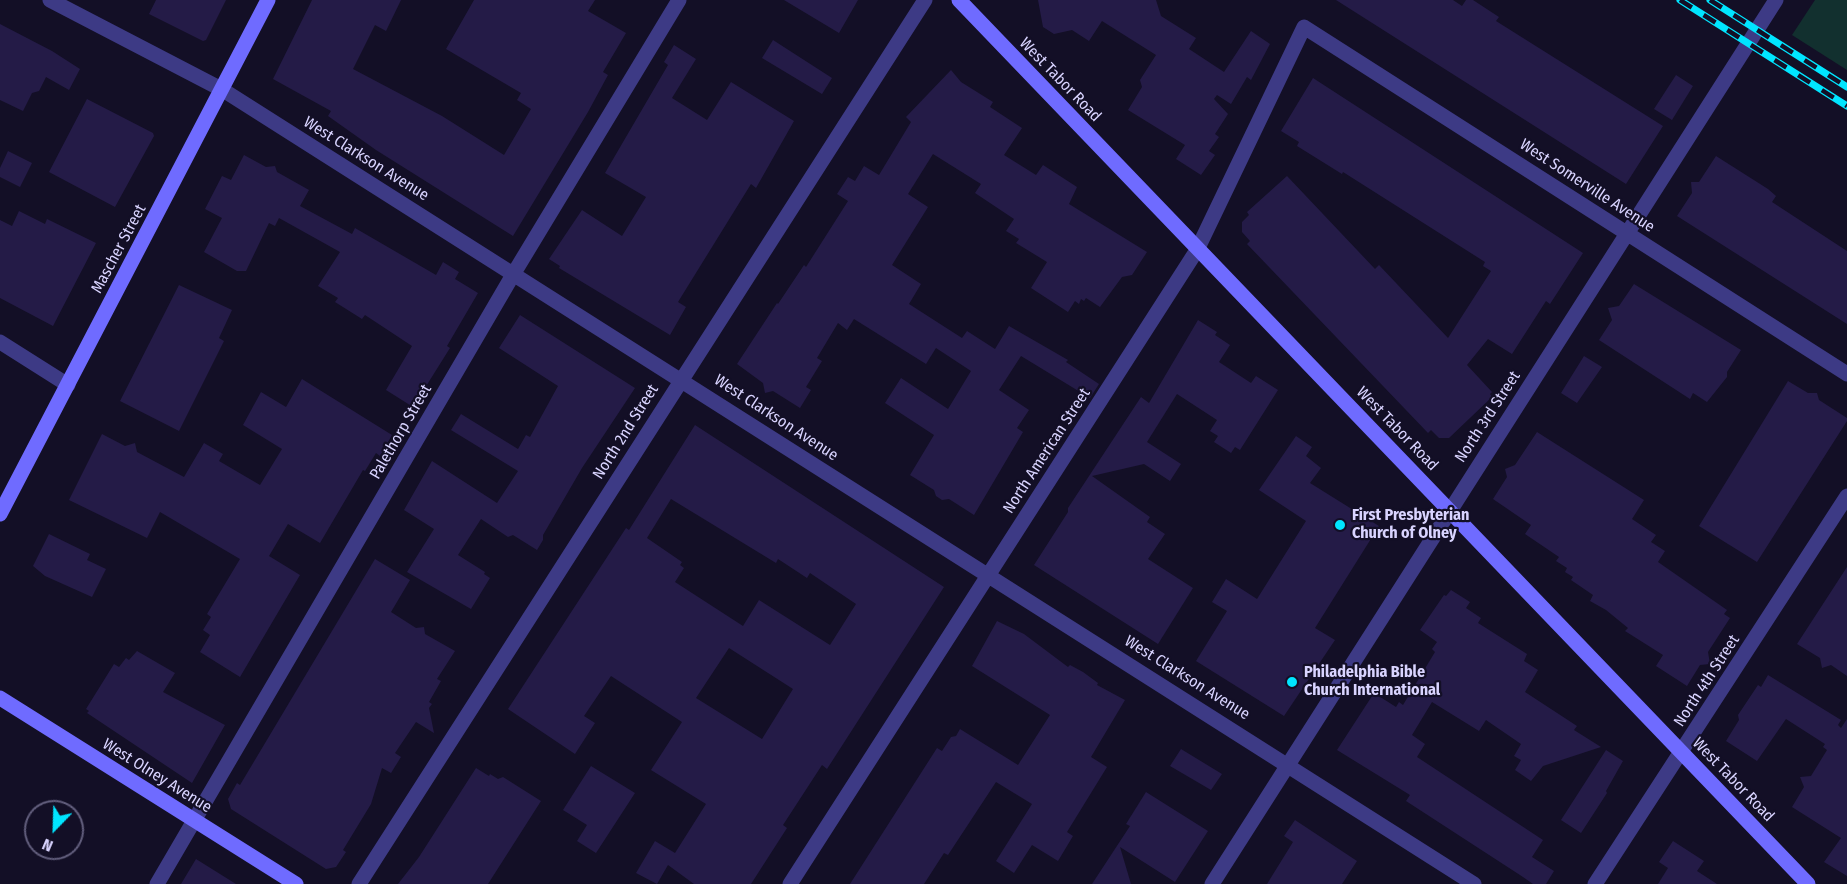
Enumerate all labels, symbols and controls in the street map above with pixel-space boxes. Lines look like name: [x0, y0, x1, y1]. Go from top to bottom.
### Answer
street label: West Tabor Road: [1015, 34, 1105, 126]
street label: West Clarkson Avenue: [300, 113, 432, 205]
street label: West Somerville Avenue: [1516, 135, 1658, 237]
street label: Mascher Street: [88, 201, 150, 297]
street label: North 3rd Street: [1451, 368, 1525, 466]
street label: West Clarkson Avenue: [710, 371, 842, 465]
street label: Palethorp Street: [366, 381, 436, 483]
street label: North 2nd Street: [589, 381, 663, 483]
street label: West Tabor Road: [1352, 383, 1442, 475]
street label: North American Street: [999, 385, 1095, 517]
place label: First Presbyterian Church of Olney: [1352, 506, 1469, 544]
marker: First Presbyterian Church of Olney: [1333, 518, 1347, 532]
street label: North 4th Street: [1670, 631, 1744, 731]
street label: West Clarkson Avenue: [1121, 632, 1253, 724]
place label: Philadelphia Bible Church International: [1304, 663, 1440, 701]
marker: Philadelphia Bible Church International: [1285, 675, 1299, 689]
street label: West Tabor Road: [1688, 734, 1778, 826]
street label: West Olney Avenue: [99, 735, 215, 817]
north arrow: [24, 800, 84, 860]
text: N: [39, 835, 56, 856]

